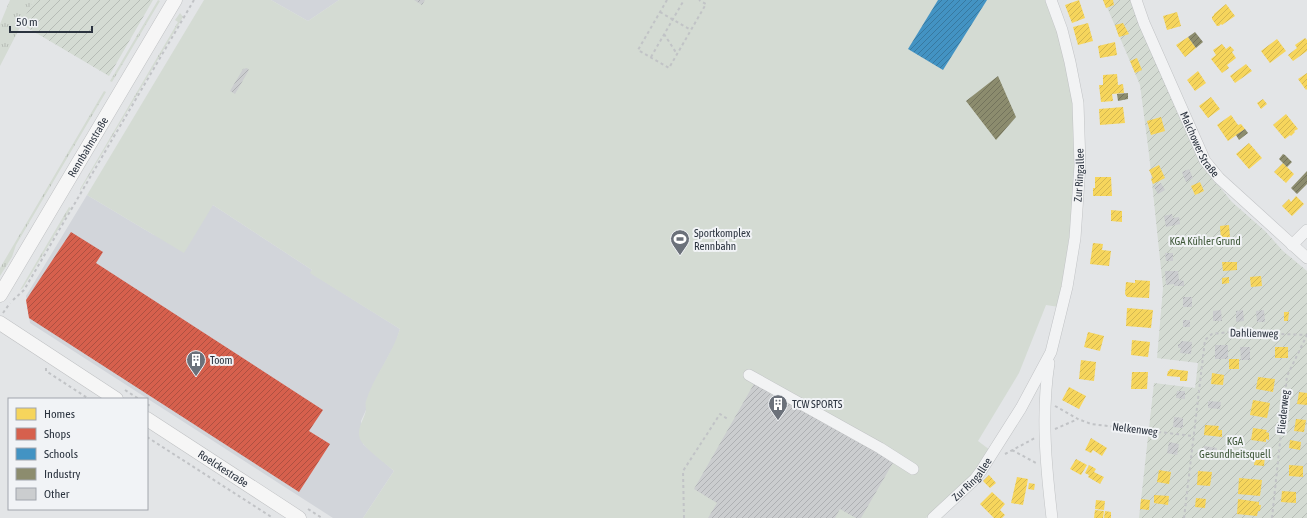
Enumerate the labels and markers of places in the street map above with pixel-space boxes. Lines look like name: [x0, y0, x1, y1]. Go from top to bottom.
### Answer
place label: Sportkomplex Rennbahn: [694, 227, 751, 252]
sports icon: Sportkomplex Rennbahn: [669, 228, 691, 256]
building icon: Toom: [185, 349, 207, 377]
place label: Toom: [210, 354, 233, 366]
building icon: TCW SPORTS: [767, 393, 789, 421]
place label: TCW SPORTS: [792, 398, 843, 410]

